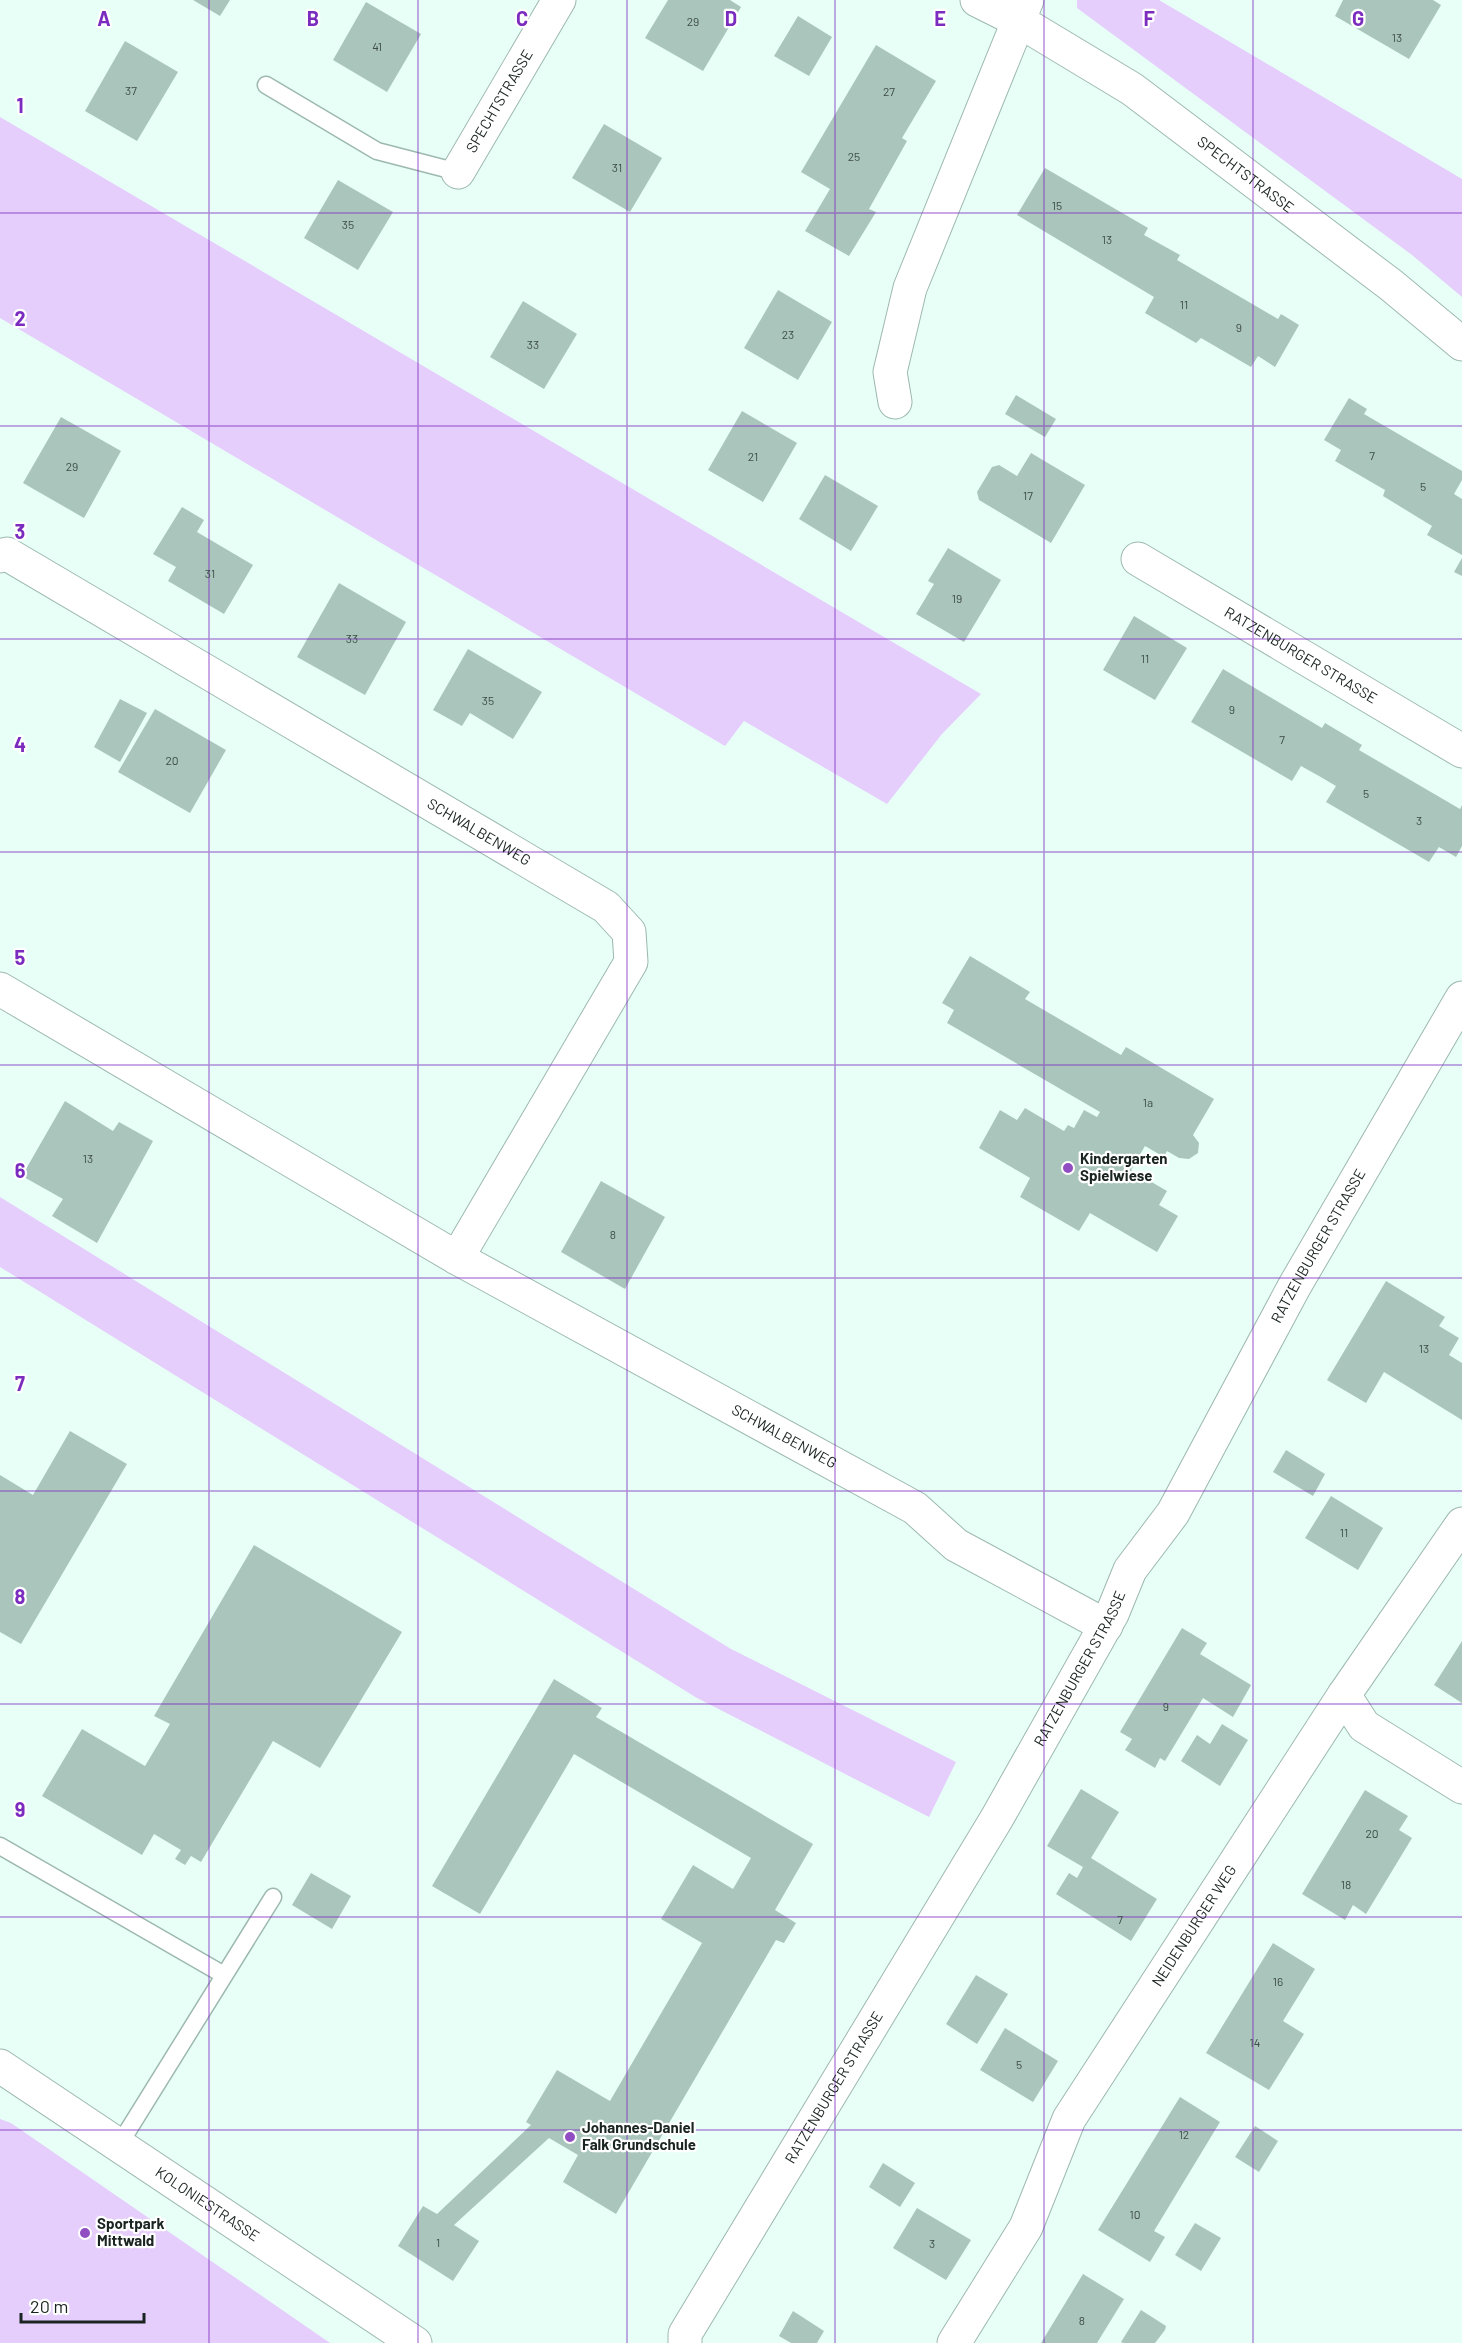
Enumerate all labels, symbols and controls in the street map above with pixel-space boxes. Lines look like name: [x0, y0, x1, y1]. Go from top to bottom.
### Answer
text: A: [97, 6, 111, 30]
text: B: [307, 6, 319, 30]
text: C: [516, 6, 528, 30]
text: D: [725, 6, 737, 30]
text: E: [934, 6, 946, 30]
text: F: [1143, 6, 1155, 30]
text: G: [1352, 6, 1364, 30]
house number: 29: [687, 14, 699, 28]
house number: 13: [1392, 30, 1402, 44]
house number: 41: [372, 39, 382, 53]
street label: SPECHTSTRASSE: [462, 46, 536, 155]
house number: 37: [125, 83, 137, 97]
house number: 27: [883, 84, 895, 98]
text: 1: [16, 93, 24, 117]
street label: SPECHTSTRASSE: [1194, 132, 1298, 216]
house number: 25: [848, 149, 860, 163]
house number: 31: [612, 160, 622, 174]
house number: 15: [1052, 198, 1062, 212]
house number: 35: [342, 217, 354, 231]
house number: 13: [1102, 232, 1112, 246]
house number: 11: [1180, 297, 1188, 311]
text: 2: [14, 306, 26, 330]
house number: 9: [1236, 320, 1242, 334]
house number: 23: [782, 327, 794, 341]
house number: 33: [527, 337, 539, 351]
house number: 7: [1369, 448, 1375, 462]
house number: 21: [748, 449, 758, 463]
house number: 29: [66, 459, 78, 473]
house number: 5: [1420, 479, 1426, 493]
house number: 17: [1023, 488, 1033, 502]
text: 3: [15, 519, 25, 543]
house number: 31: [205, 566, 215, 580]
house number: 19: [952, 591, 962, 605]
street label: RATZENBURGER STRASSE: [1221, 602, 1381, 707]
house number: 33: [346, 631, 358, 645]
house number: 11: [1141, 651, 1149, 665]
house number: 35: [482, 693, 494, 707]
house number: 9: [1229, 702, 1235, 716]
text: 4: [14, 732, 26, 756]
house number: 7: [1279, 732, 1285, 746]
house number: 20: [165, 753, 179, 767]
house number: 5: [1363, 786, 1369, 800]
street label: SCHWALBENWEG: [424, 794, 534, 869]
house number: 3: [1416, 813, 1422, 827]
text: 5: [15, 945, 26, 969]
house number: 1a: [1143, 1095, 1153, 1109]
place label: Kindergarten Spielwiese: [1080, 1149, 1168, 1184]
house number: 13: [83, 1151, 93, 1165]
text: 6: [15, 1158, 26, 1182]
marker: Kindergarten Spielwiese: [1061, 1161, 1075, 1175]
street label: RATZENBURGER STRASSE: [1266, 1165, 1369, 1326]
house number: 8: [610, 1227, 616, 1241]
house number: 13: [1419, 1341, 1429, 1355]
text: 7: [15, 1371, 25, 1395]
street label: SCHWALBENWEG: [729, 1400, 840, 1472]
house number: 11: [1340, 1525, 1348, 1539]
text: 8: [15, 1584, 26, 1608]
street label: RATZENBURGER STRASSE: [1029, 1588, 1129, 1749]
house number: 9: [1163, 1699, 1169, 1713]
text: 9: [15, 1797, 25, 1821]
house number: 20: [1365, 1826, 1379, 1840]
street label: NEIDENBURGER WEG: [1147, 1861, 1239, 1989]
house number: 18: [1341, 1877, 1351, 1891]
house number: 7: [1117, 1912, 1123, 1926]
house number: 16: [1273, 1974, 1283, 1988]
street label: RATZENBURGER STRASSE: [780, 2008, 886, 2166]
house number: 14: [1250, 2035, 1260, 2049]
house number: 5: [1016, 2057, 1022, 2071]
place label: Johannes-Daniel Falk Grundschule: [582, 2118, 696, 2153]
house number: 12: [1179, 2127, 1189, 2141]
marker: Johannes-Daniel Falk Grundschule: [563, 2130, 577, 2144]
street label: KOLONIESTRASSE: [152, 2162, 263, 2245]
house number: 10: [1130, 2207, 1140, 2221]
place label: Sportpark Mittwald: [97, 2214, 164, 2249]
marker: Sportpark Mittwald: [78, 2226, 92, 2240]
house number: 1: [436, 2235, 440, 2249]
house number: 3: [929, 2236, 935, 2250]
scale bar: [21, 2286, 144, 2324]
text: 20 m: [30, 2295, 68, 2317]
house number: 8: [1079, 2313, 1085, 2327]

